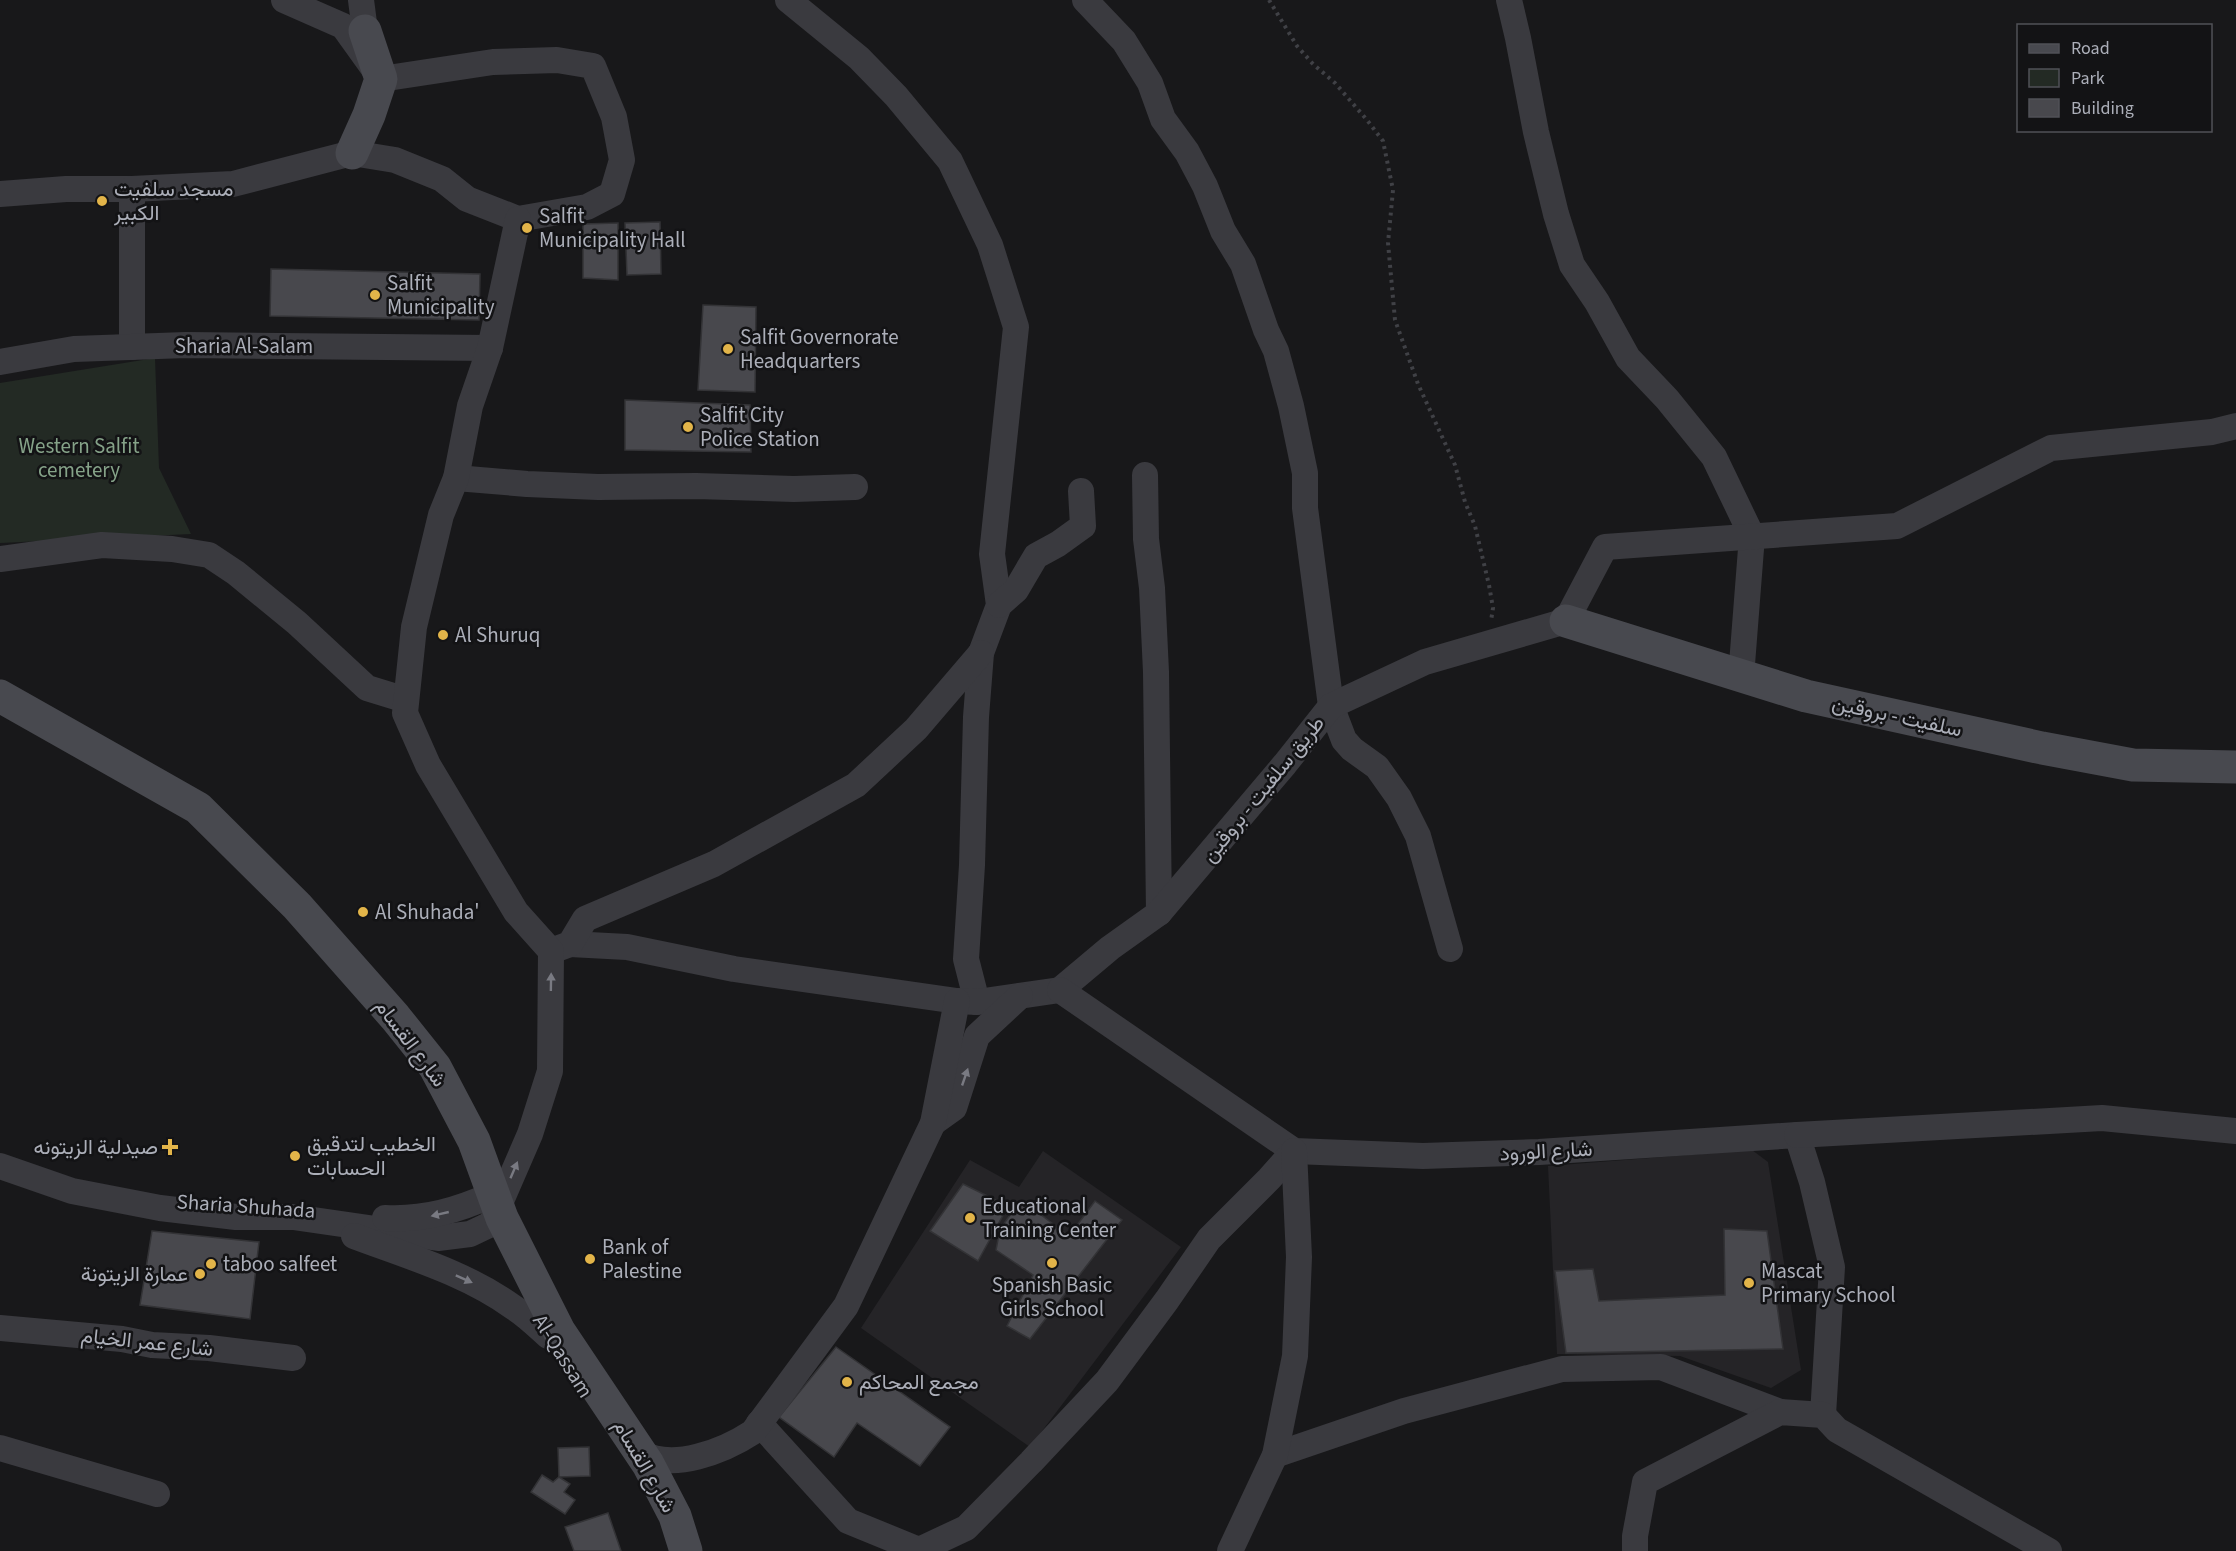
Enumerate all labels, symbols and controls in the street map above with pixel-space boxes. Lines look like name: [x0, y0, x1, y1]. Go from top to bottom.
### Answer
legend: [2017, 24, 2212, 132]
text: Road: [2071, 36, 2110, 61]
text: Park: [2071, 66, 2105, 91]
text: Building: [2071, 96, 2134, 121]
place label: مسجد سلفيت الكبير: [113, 174, 233, 228]
marker: مسجد سلفيت الكبير: [95, 194, 109, 208]
place label: Salfit Municipality Hall: [539, 201, 686, 255]
marker: Salfit Municipality Hall: [520, 221, 534, 235]
place label: Salfit Municipality: [387, 268, 495, 322]
marker: Salfit Municipality: [368, 288, 382, 302]
place label: Salfit Governorate Headquarters: [740, 322, 899, 376]
street label: Sharia Al-Salam: [175, 331, 313, 361]
marker: Salfit Governorate Headquarters: [721, 342, 735, 356]
place label: Salfit City Police Station: [700, 400, 820, 454]
marker: Salfit City Police Station: [681, 420, 695, 434]
park label: Western Salfit cemetery: [18, 431, 140, 485]
place label: Al Shuruq: [455, 620, 540, 650]
marker: Al Shuruq: [436, 628, 450, 642]
street label: سلفيت - بروقين: [1829, 688, 1965, 744]
street label: طريق سلفيت - بروقين: [1194, 709, 1332, 869]
place label: Al Shuhada': [375, 897, 480, 927]
marker: Al Shuhada': [356, 905, 370, 919]
one-way arrow: [546, 972, 556, 991]
street label: شارع القسام: [368, 993, 454, 1093]
one-way arrow: [960, 1068, 970, 1086]
place label: الخطيب لتدقيق الحسابات: [307, 1129, 436, 1183]
place label: صيدلية الزيتونه: [34, 1132, 158, 1162]
street label: شارع الورود: [1499, 1134, 1593, 1168]
marker: صيدلية الزيتونه: [163, 1140, 177, 1154]
marker: الخطيب لتدقيق الحسابات: [288, 1149, 302, 1163]
one-way arrow: [509, 1161, 519, 1179]
street label: Sharia Shuhada: [176, 1186, 316, 1226]
place label: Educational Training Center: [982, 1191, 1117, 1245]
one-way arrow: [430, 1209, 449, 1219]
marker: Educational Training Center: [963, 1211, 977, 1225]
place label: Bank of Palestine: [602, 1232, 682, 1286]
place label: taboo salfeet: [223, 1249, 337, 1279]
marker: Bank of Palestine: [583, 1252, 597, 1266]
marker: Spanish Basic Girls School: [1045, 1256, 1059, 1270]
place label: Mascat Primary School: [1761, 1256, 1896, 1310]
marker: taboo salfeet: [204, 1257, 218, 1271]
place label: عمارة الزيتونة: [81, 1259, 188, 1289]
marker: عمارة الزيتونة: [193, 1267, 207, 1281]
place label: Spanish Basic Girls School: [992, 1270, 1113, 1324]
one-way arrow: [455, 1275, 472, 1284]
marker: Mascat Primary School: [1742, 1276, 1756, 1290]
street label: Al-Qassam: [526, 1308, 600, 1404]
street label: شارع عمر الخيام: [80, 1320, 214, 1364]
place label: مجمع المحاكم: [859, 1367, 979, 1397]
marker: مجمع المحاكم: [840, 1375, 854, 1389]
street label: شارع القسام: [606, 1414, 684, 1518]

